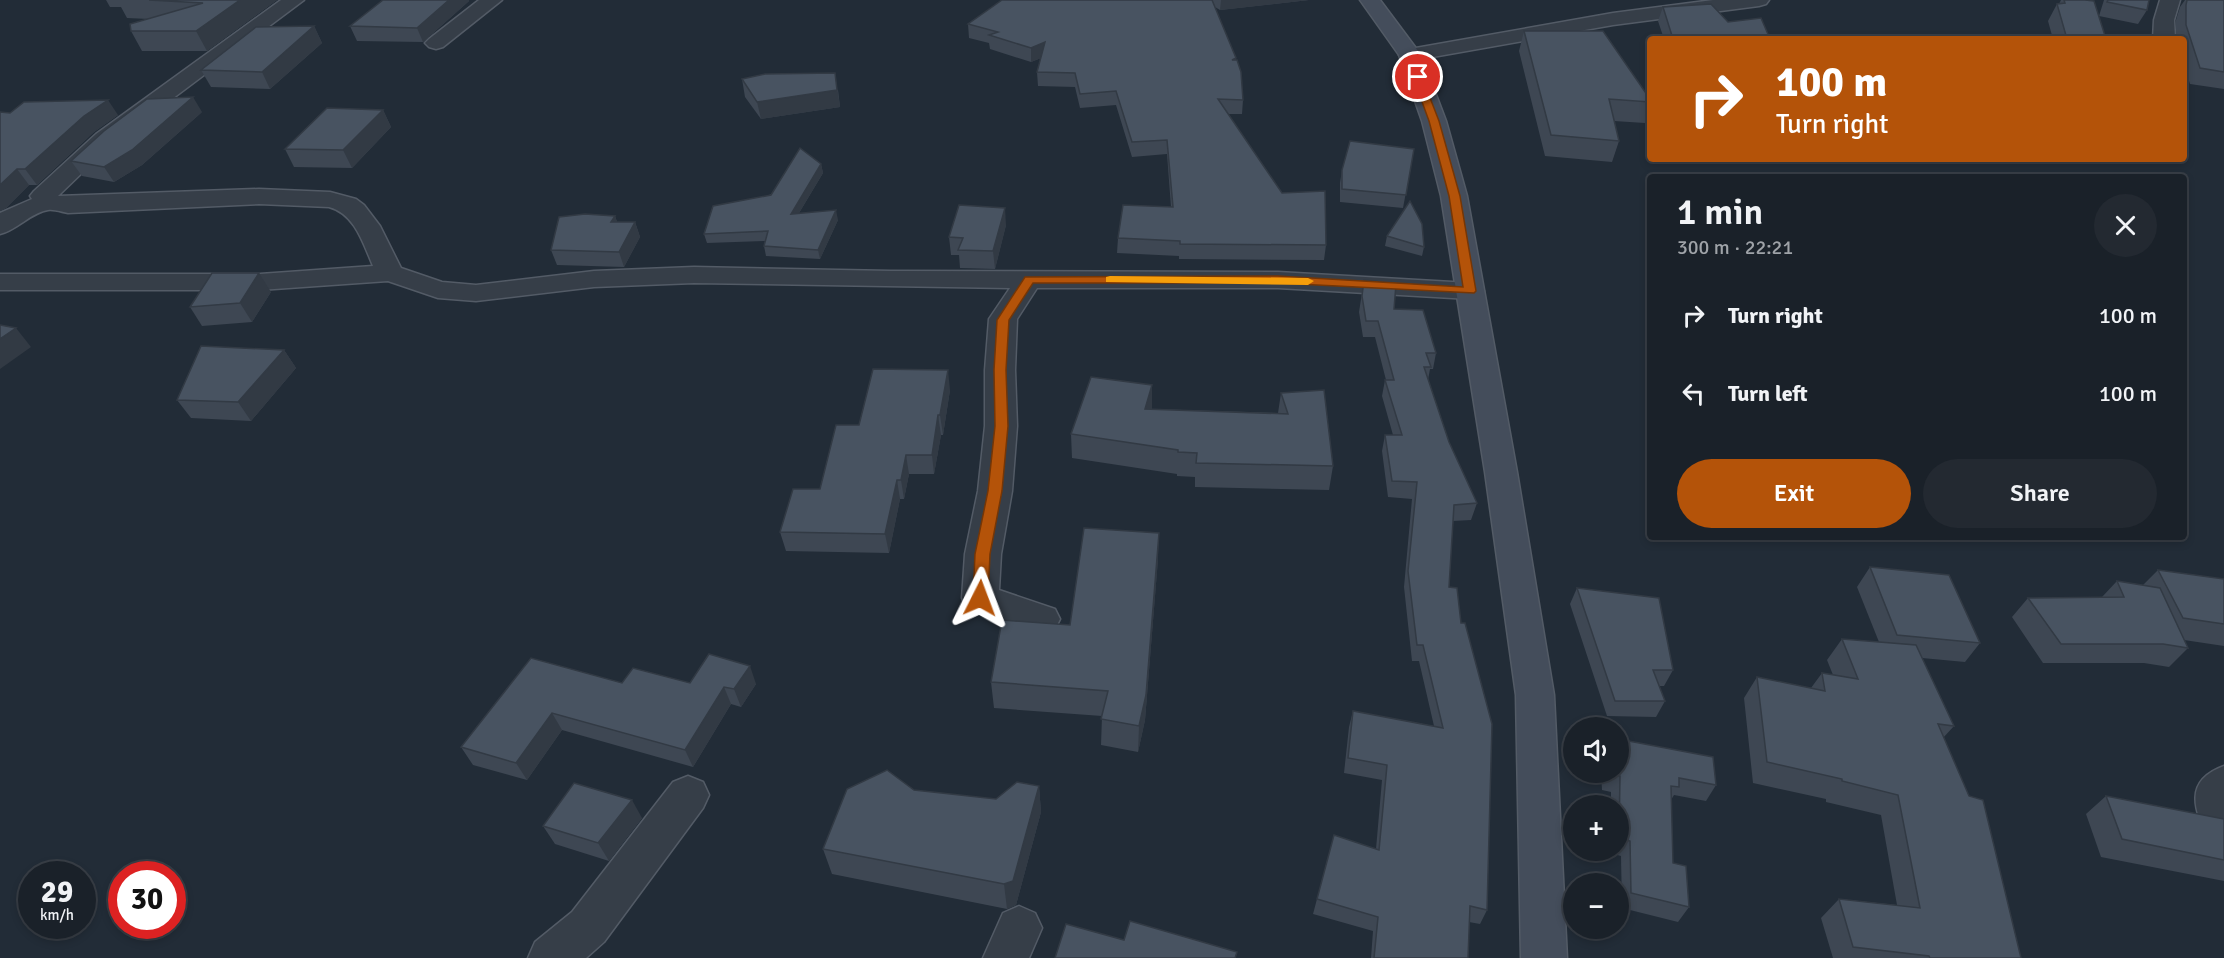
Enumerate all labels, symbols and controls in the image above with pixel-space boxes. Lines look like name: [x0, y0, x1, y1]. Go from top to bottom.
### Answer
pin: [1392, 51, 1443, 102]
text: 100 m: [1776, 57, 1887, 108]
icon: arrive: [1401, 60, 1434, 93]
icon: right: [1677, 60, 1755, 138]
text: Turn right: [1776, 108, 1889, 141]
text: 1 min: [1677, 190, 1763, 235]
button: close: [2094, 194, 2157, 257]
text: 300 m · 22:21: [1677, 235, 1793, 260]
icon: right: [1677, 299, 1710, 332]
text: Turn right: [1728, 302, 1823, 329]
text: 100 m: [2099, 302, 2157, 329]
icon: left: [1677, 377, 1710, 410]
text: Turn left: [1728, 380, 1808, 407]
text: 100 m: [2099, 380, 2157, 407]
button: Exit: [1677, 459, 1911, 528]
button: Share: [1923, 459, 2157, 528]
position arrow: [948, 566, 1012, 630]
map controls: [1563, 717, 1629, 939]
button: sound: [1563, 717, 1629, 783]
button: +: [1563, 795, 1629, 861]
speed limit sign: 30: [108, 861, 186, 939]
button: −: [1563, 873, 1629, 939]
text: 29: [41, 874, 73, 911]
text: km/h: [40, 906, 74, 924]

